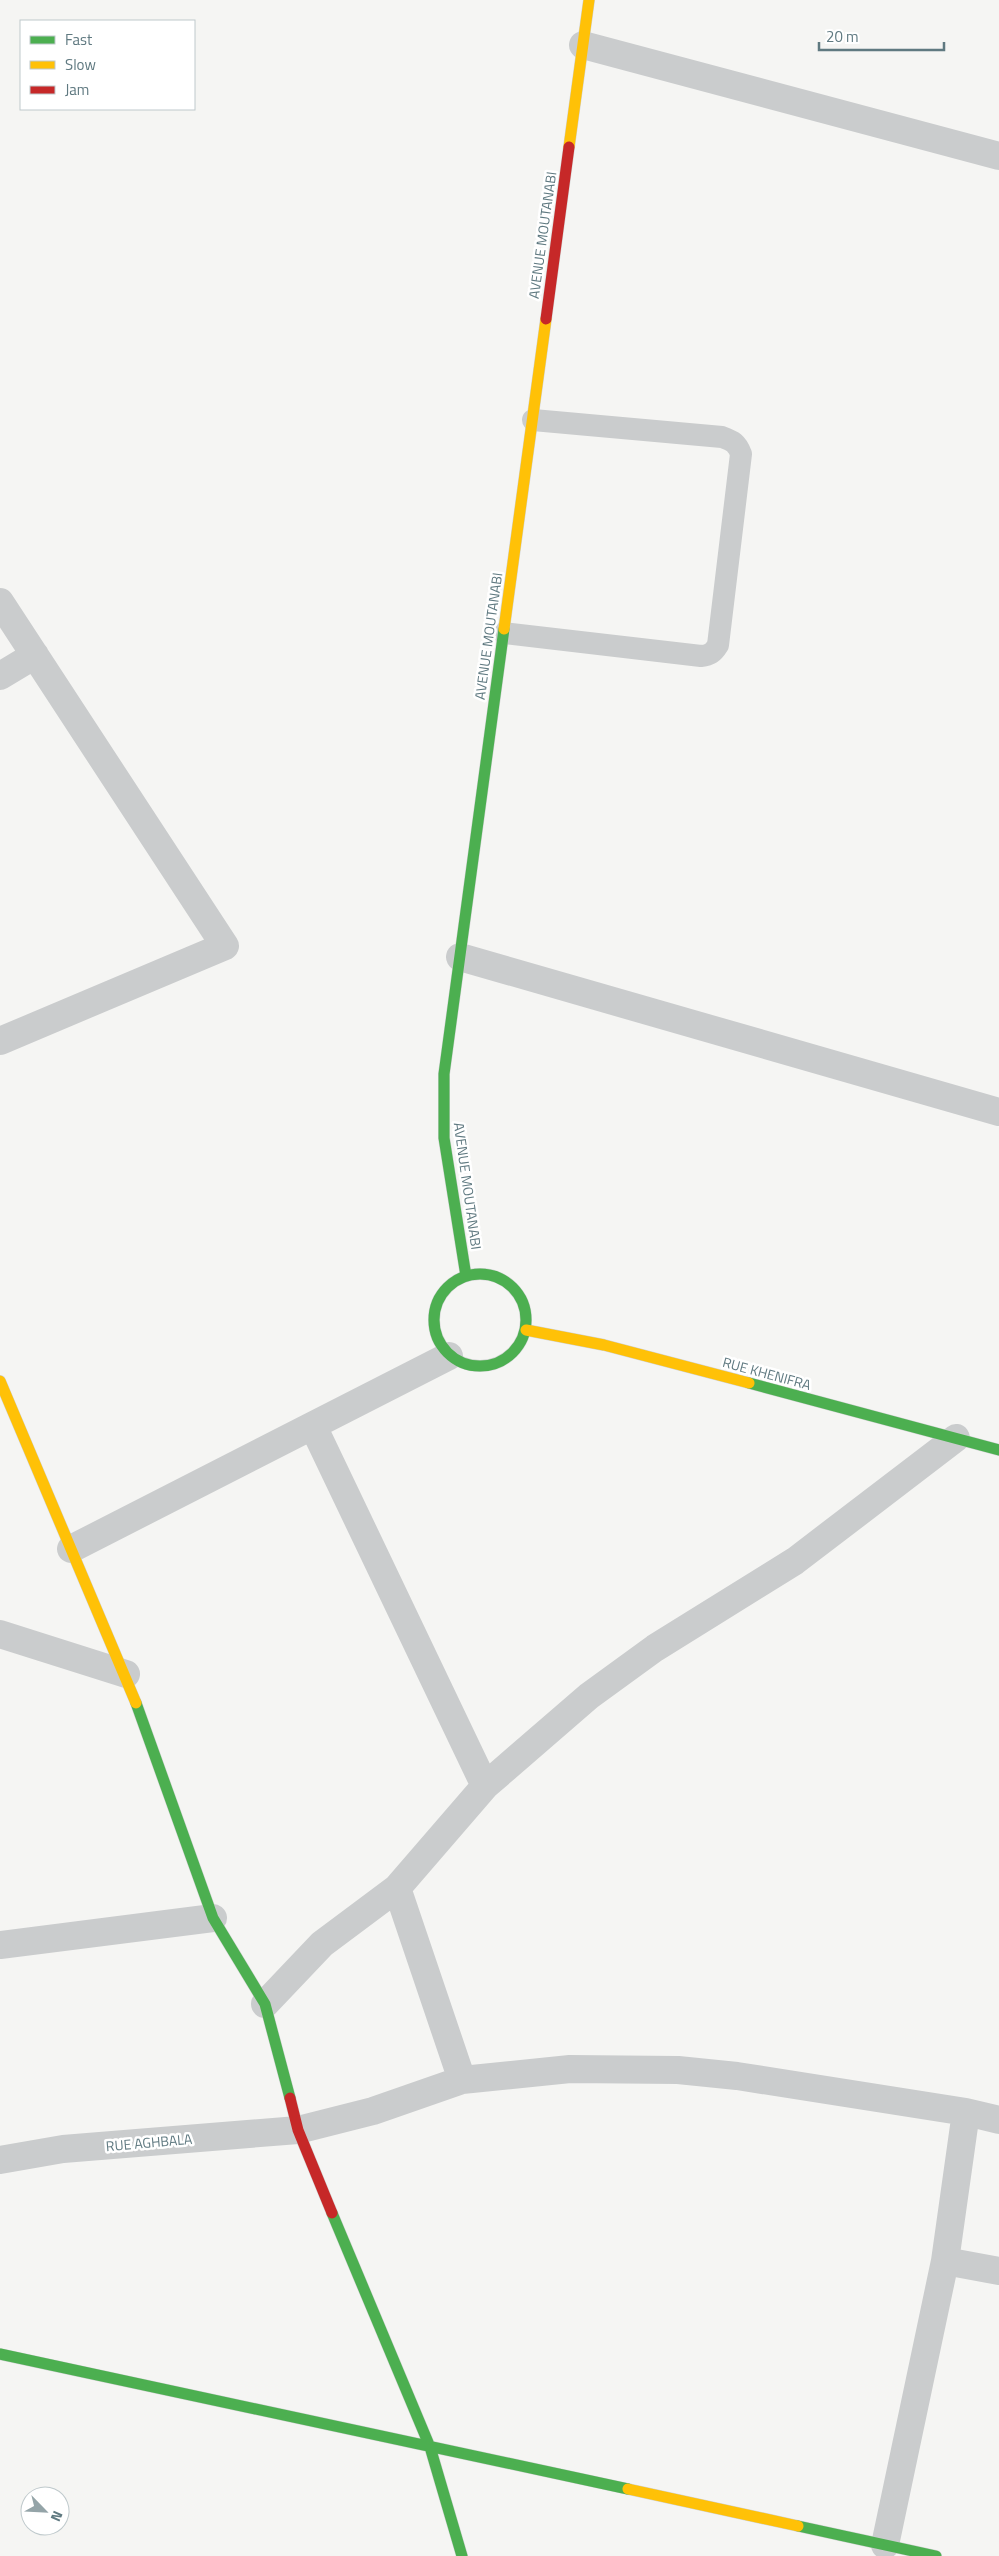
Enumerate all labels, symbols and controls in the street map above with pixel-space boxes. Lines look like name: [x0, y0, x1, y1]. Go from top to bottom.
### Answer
legend: [20, 20, 195, 110]
scale bar: [819, 20, 944, 52]
text: 20 m: [826, 25, 859, 48]
text: Fast: [65, 28, 93, 51]
text: Slow: [65, 53, 96, 76]
text: Jam: [65, 78, 89, 101]
street label: AVENUE MOUTANABI: [523, 170, 561, 300]
street label: AVENUE MOUTANABI: [469, 571, 507, 701]
street label: AVENUE MOUTANABI: [449, 1121, 487, 1251]
street label: RUE KHENIFRA: [720, 1351, 814, 1395]
street label: RUE AGHBALA: [105, 2128, 194, 2156]
north arrow: [20, 2486, 70, 2536]
text: N: [46, 2508, 69, 2525]

